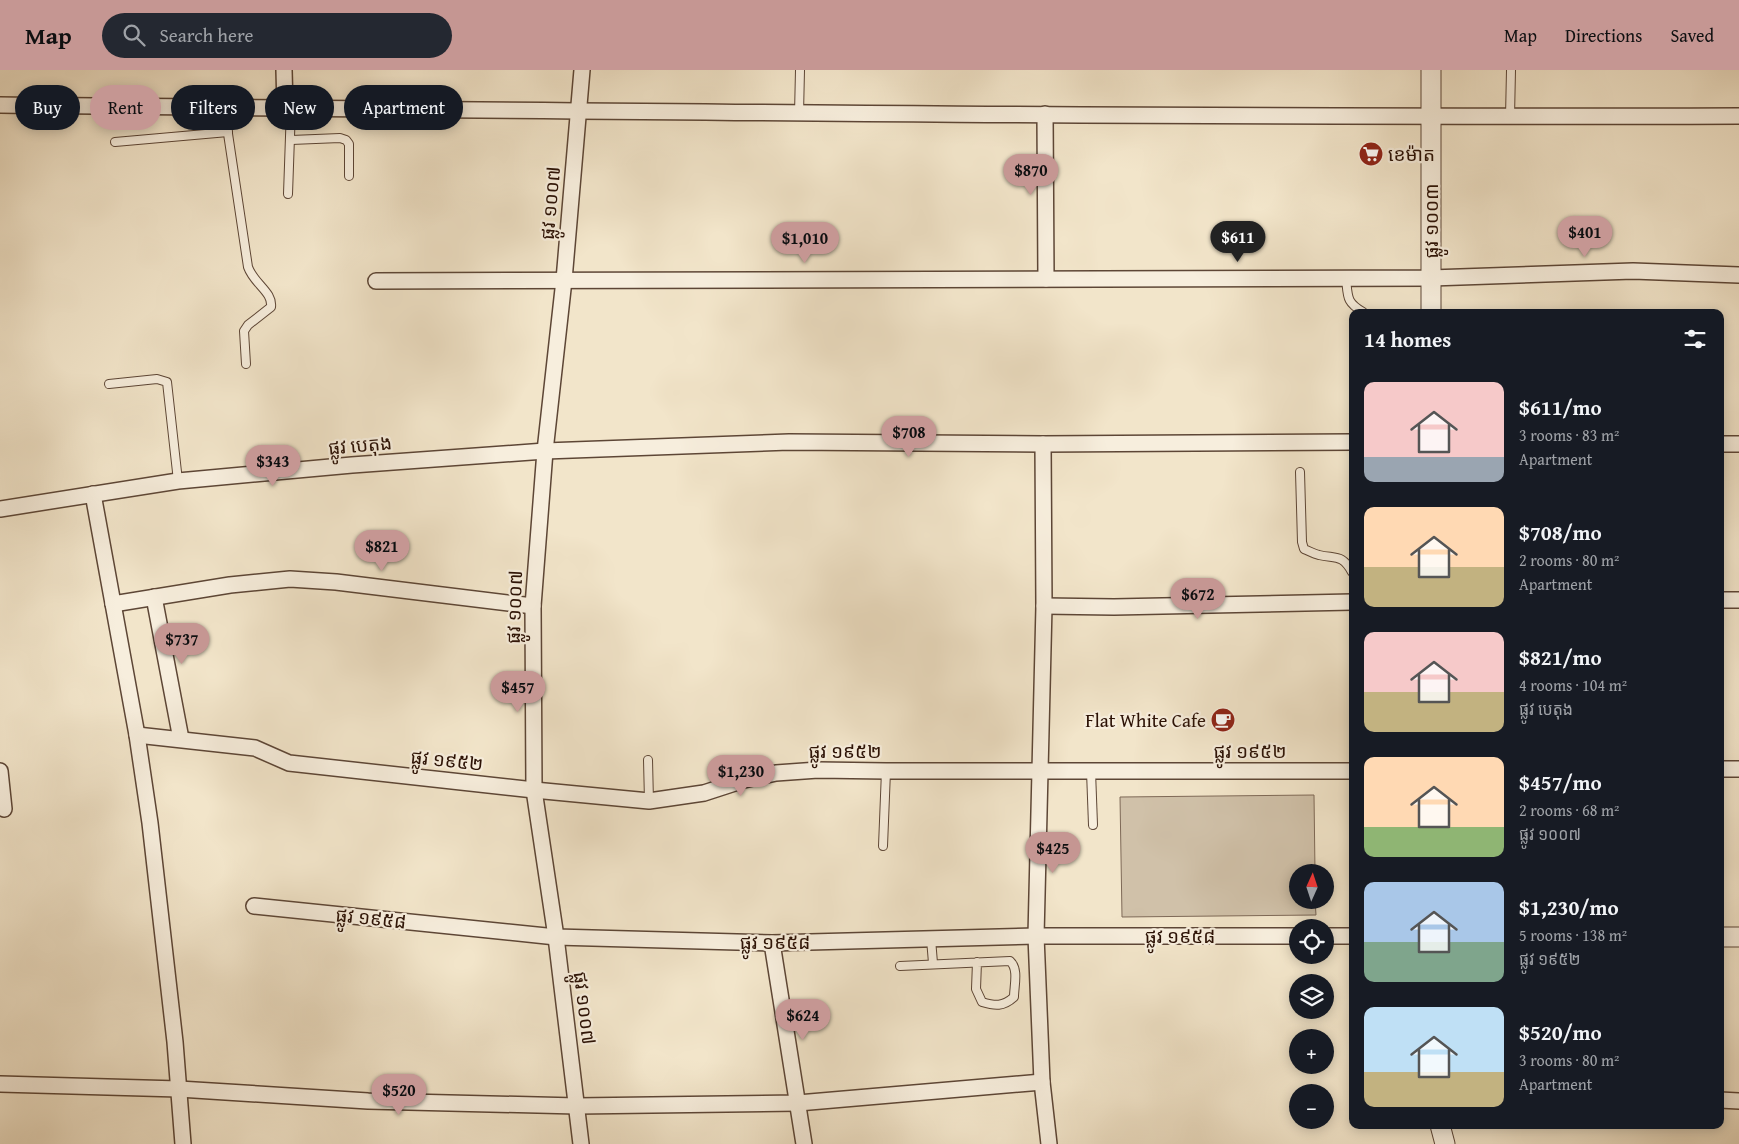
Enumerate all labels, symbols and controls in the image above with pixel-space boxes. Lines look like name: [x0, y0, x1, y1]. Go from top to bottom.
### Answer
search box: [102, 13, 452, 58]
text: Map: [25, 18, 72, 53]
icon: search: [120, 21, 148, 49]
text: Search here: [160, 21, 253, 49]
text: Map: [1504, 22, 1537, 49]
text: Directions: [1565, 22, 1642, 49]
text: Saved: [1670, 22, 1714, 49]
chip: Buy: [15, 85, 80, 130]
chip: Rent: [90, 85, 161, 130]
chip: Filters: [171, 85, 255, 130]
chip: New: [265, 85, 334, 130]
chip: Apartment: [344, 85, 463, 130]
place label: ខេម៉ាត: [1388, 140, 1435, 168]
supermarket icon: ខេម៉ាត: [1358, 141, 1384, 167]
pin: $870: [1001, 154, 1061, 196]
text: $870: [1014, 158, 1048, 182]
street label: ផ្លូវ ១០០៧: [533, 165, 571, 241]
street label: ផ្លូវ ១០០៣: [1417, 184, 1449, 259]
pin: $401: [1555, 216, 1615, 258]
pin: $611: [1208, 220, 1268, 263]
text: $401: [1568, 220, 1602, 244]
pin: $1,010: [764, 222, 846, 264]
text: $611: [1221, 225, 1255, 249]
text: $1,010: [782, 226, 828, 250]
text: 14 homes: [1364, 324, 1451, 355]
icon: filters: [1681, 325, 1709, 353]
text: $611/mo: [1519, 392, 1602, 423]
icon: home: [1404, 402, 1464, 462]
pin: $708: [879, 416, 939, 458]
text: $708: [892, 420, 926, 444]
text: 3 rooms · 83 m²: [1519, 423, 1619, 447]
street label: ផ្លូវ បេតុង: [327, 428, 393, 465]
pin: $343: [243, 444, 303, 487]
text: Apartment: [1519, 447, 1592, 471]
text: $343: [256, 449, 290, 473]
text: $708/mo: [1519, 517, 1602, 548]
icon: home: [1404, 527, 1464, 587]
pin: $821: [352, 530, 412, 572]
text: $821: [365, 534, 399, 558]
text: 2 rooms · 80 m²: [1519, 548, 1619, 572]
street label: ផ្លូវ ១០០៧: [499, 570, 533, 644]
text: Apartment: [1519, 572, 1592, 596]
pin: $672: [1168, 578, 1228, 620]
text: $672: [1181, 582, 1215, 606]
pin: $737: [152, 622, 212, 665]
text: $737: [165, 627, 199, 651]
text: $821/mo: [1519, 642, 1602, 673]
icon: home: [1404, 652, 1464, 712]
pin: $457: [488, 670, 548, 713]
text: 4 rooms · 104 m²: [1519, 673, 1627, 697]
text: $457: [501, 675, 535, 699]
text: ផ្លូវ បេតុង: [1519, 697, 1573, 721]
place label: Flat White Cafe: [1085, 706, 1206, 734]
cafe icon: Flat White Cafe: [1210, 707, 1236, 733]
street label: ផ្លូវ ១៩៥២: [809, 737, 881, 769]
street label: ផ្លូវ ១៩៥២: [1214, 737, 1286, 769]
street label: ផ្លូវ ១៩៥២: [409, 742, 485, 781]
pin: $1,230: [700, 754, 782, 797]
text: $1,230: [718, 759, 764, 783]
text: $457/mo: [1519, 767, 1602, 798]
icon: home: [1404, 777, 1464, 837]
text: 2 rooms · 68 m²: [1519, 798, 1619, 822]
text: ផ្លូវ ១០០៧: [1519, 822, 1581, 846]
pin: $425: [1023, 832, 1083, 874]
text: $425: [1036, 836, 1070, 860]
north arrow: [1289, 864, 1334, 909]
map controls: [1289, 864, 1334, 1129]
text: $1,230/mo: [1519, 892, 1619, 923]
street label: ផ្លូវ ១៩៥៨: [334, 900, 408, 939]
icon: home: [1404, 902, 1464, 962]
button: locate: [1289, 919, 1334, 964]
street label: ផ្លូវ ១៩៥៨: [1145, 922, 1215, 954]
text: 5 rooms · 138 m²: [1519, 923, 1627, 947]
street label: ផ្លូវ ១៩៥៨: [740, 928, 810, 960]
text: ផ្លូវ ១៩៥២: [1519, 947, 1580, 971]
street label: ផ្លូវ ១០០៧: [563, 970, 603, 1047]
button: layers: [1289, 974, 1334, 1019]
pin: $624: [773, 998, 833, 1041]
text: $624: [786, 1003, 820, 1027]
text: $520/mo: [1519, 1017, 1602, 1048]
icon: home: [1404, 1027, 1464, 1087]
button: +: [1289, 1029, 1334, 1074]
text: 3 rooms · 80 m²: [1519, 1048, 1619, 1072]
text: Apartment: [1519, 1072, 1592, 1096]
pin: $520: [369, 1074, 429, 1116]
text: $520: [382, 1078, 416, 1102]
button: −: [1289, 1084, 1334, 1129]

